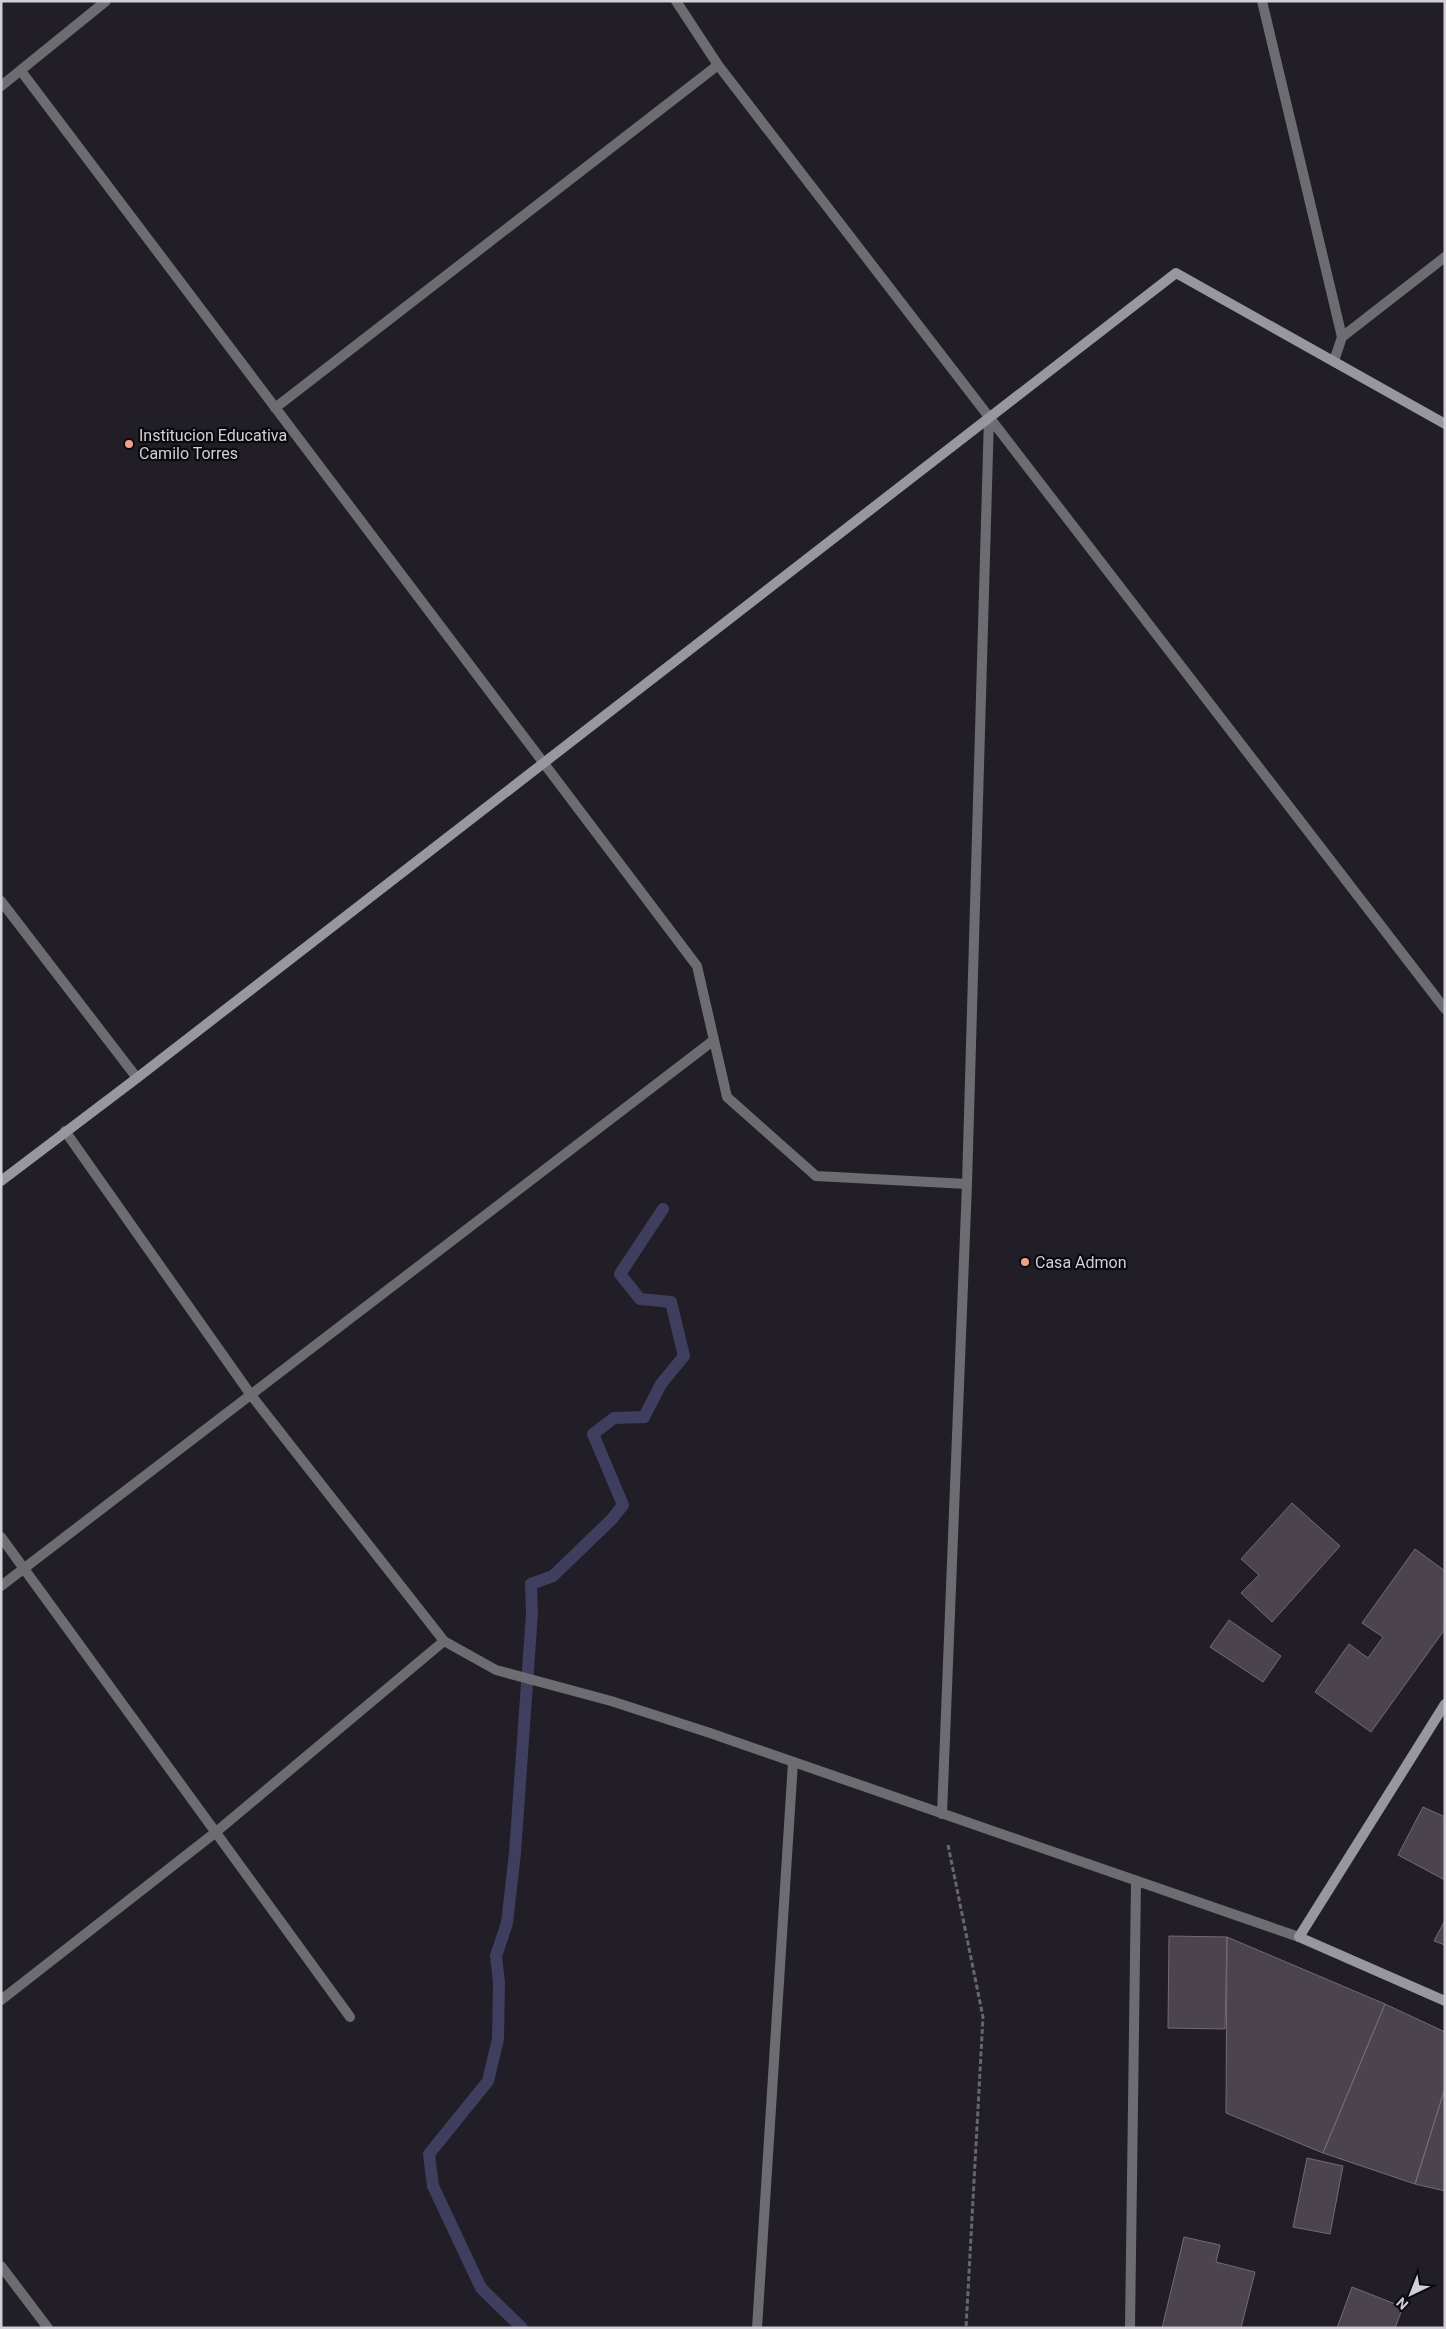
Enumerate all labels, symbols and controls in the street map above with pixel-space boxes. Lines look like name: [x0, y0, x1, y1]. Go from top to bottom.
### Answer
place label: Institucion Educativa Camilo Torres: [139, 426, 287, 463]
marker: Institucion Educativa Camilo Torres: [123, 438, 135, 450]
place label: Casa Admon: [1035, 1253, 1127, 1272]
marker: Casa Admon: [1019, 1256, 1031, 1268]
north arrow: [1386, 2269, 1436, 2319]
text: N: [1393, 2294, 1411, 2313]

